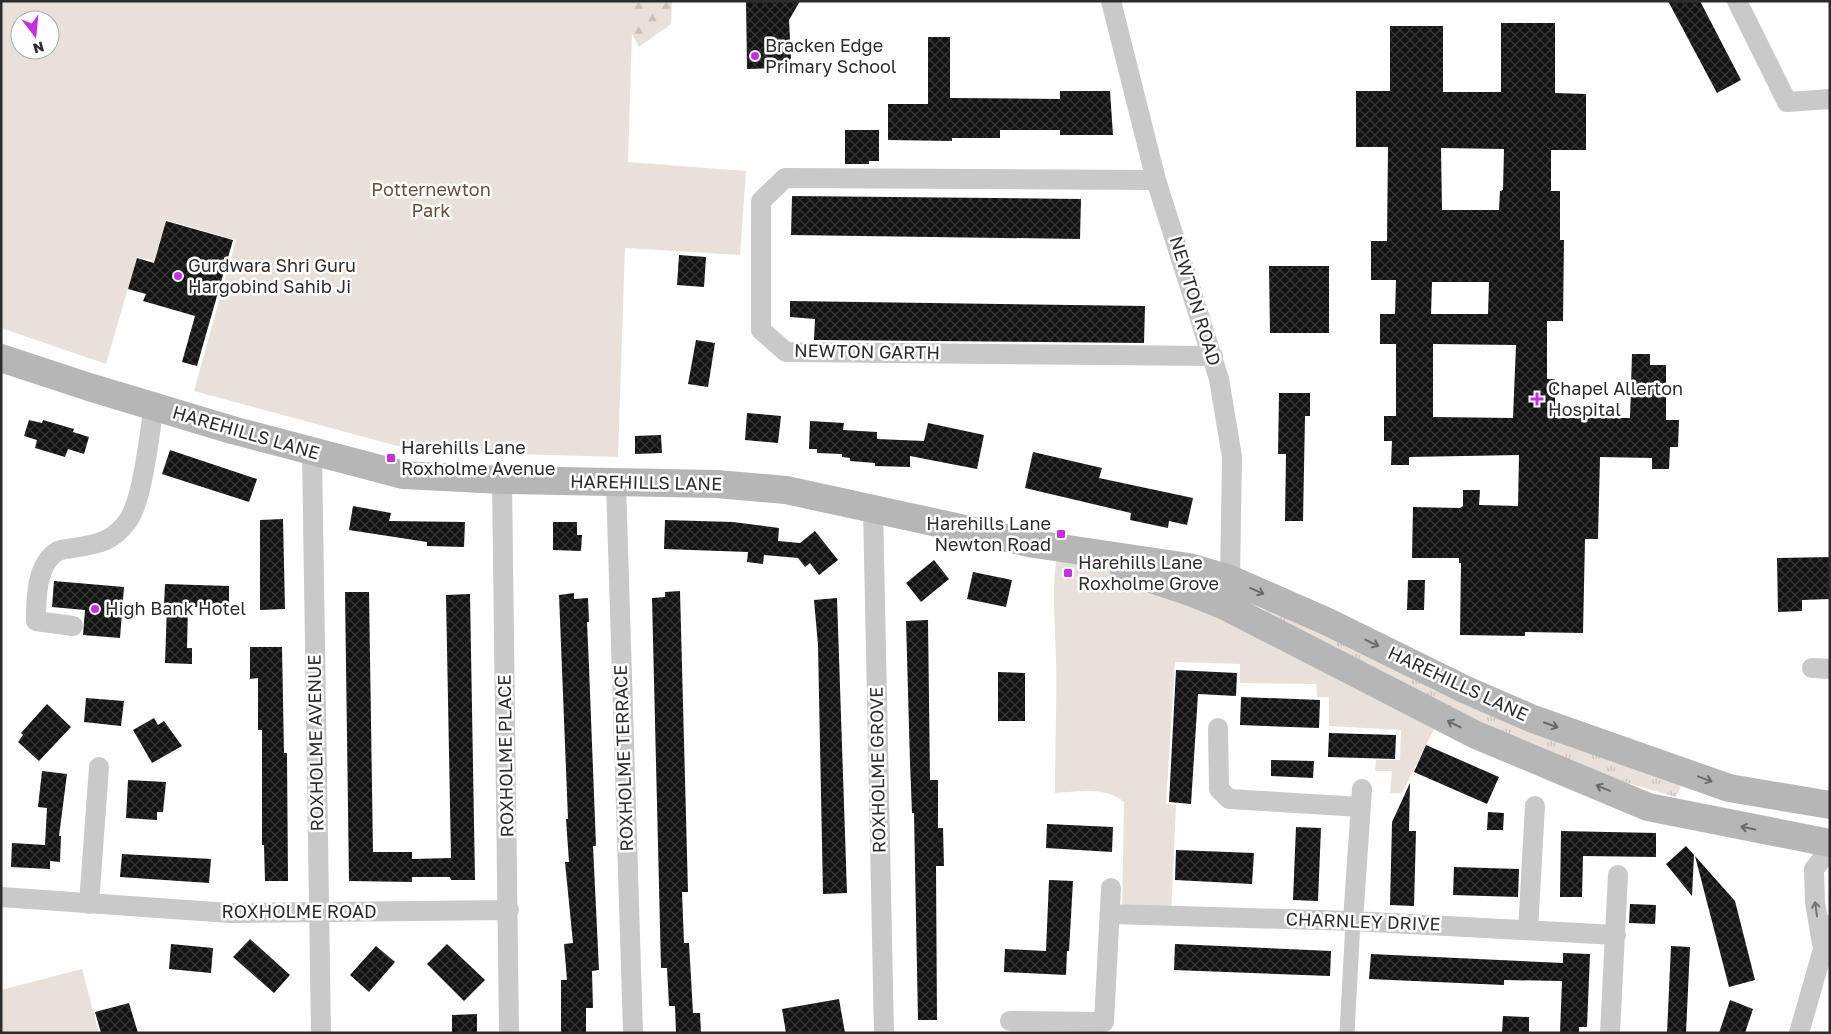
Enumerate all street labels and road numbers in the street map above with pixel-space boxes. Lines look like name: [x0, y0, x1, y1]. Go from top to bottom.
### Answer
street label: NEWTON ROAD: [1166, 233, 1226, 368]
street label: NEWTON GARTH: [794, 339, 940, 363]
street label: HAREHILLS LANE: [170, 401, 322, 464]
street label: HAREHILLS LANE: [570, 470, 722, 494]
street label: HAREHILLS LANE: [1385, 641, 1532, 725]
street label: ROXHOLME AVENUE: [302, 655, 328, 831]
street label: ROXHOLME TERRACE: [609, 664, 637, 852]
street label: ROXHOLME PLACE: [493, 674, 517, 838]
street label: ROXHOLME GROVE: [865, 687, 889, 853]
street label: ROXHOLME ROAD: [221, 900, 377, 922]
street label: CHARNLEY DRIVE: [1285, 907, 1441, 935]

